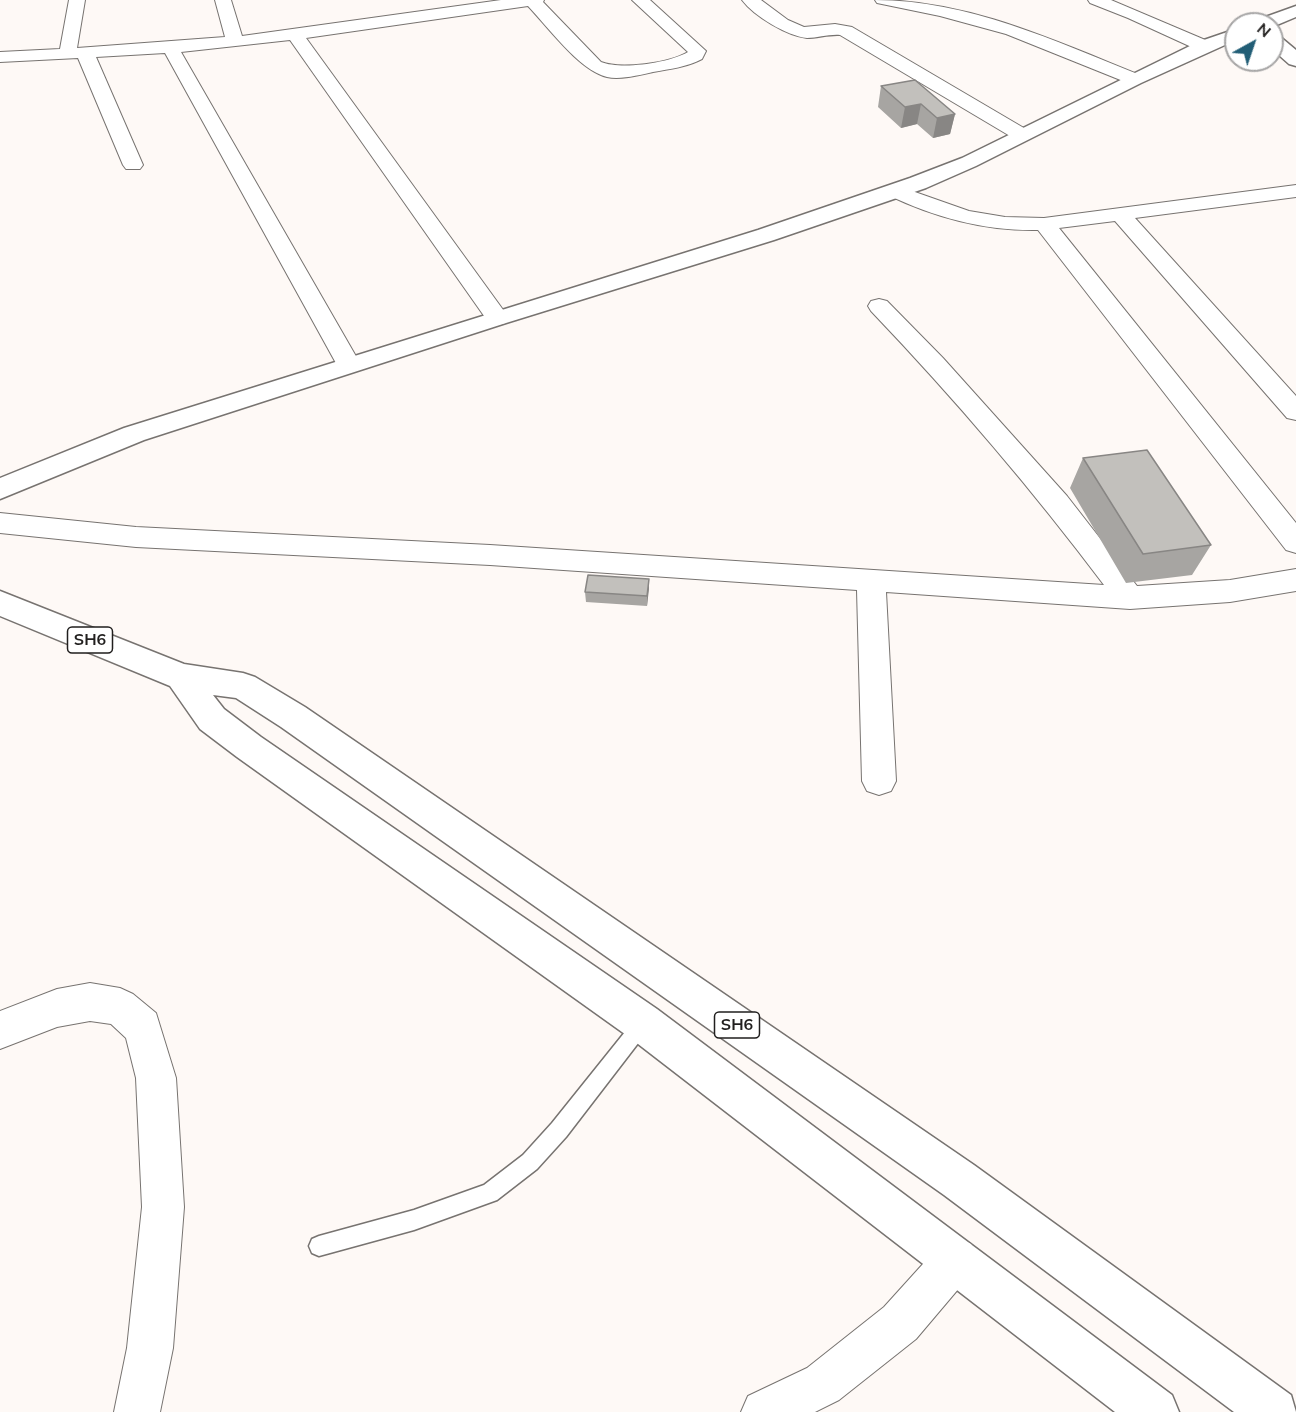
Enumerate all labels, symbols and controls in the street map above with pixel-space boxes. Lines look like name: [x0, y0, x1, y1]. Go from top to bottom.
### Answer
north arrow: [1224, 12, 1284, 72]
text: N: [1253, 18, 1275, 41]
road number: SH6: [68, 627, 112, 653]
road number: SH6: [714, 1012, 760, 1038]

